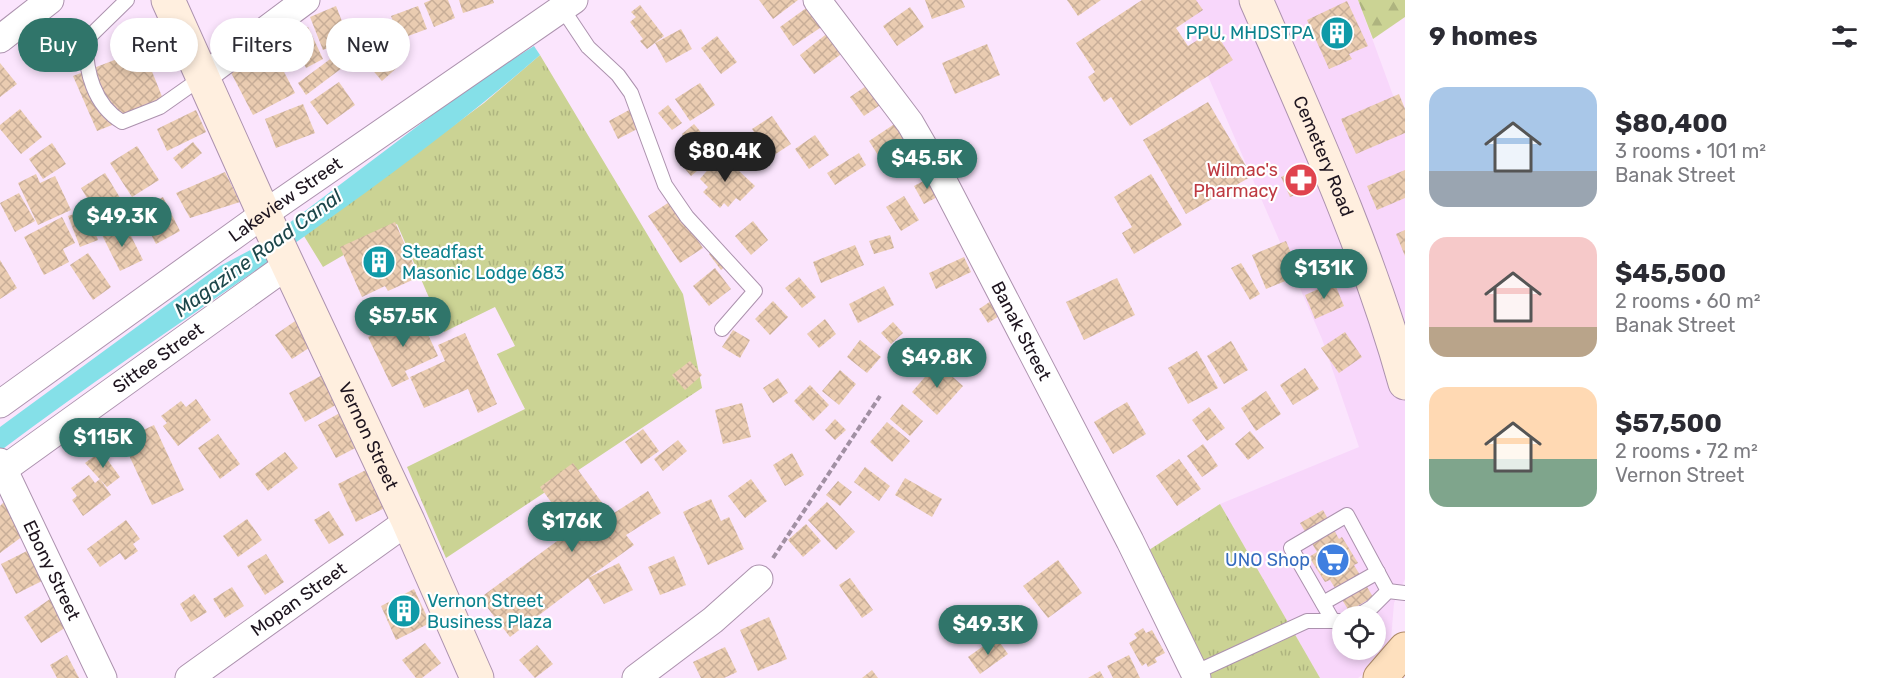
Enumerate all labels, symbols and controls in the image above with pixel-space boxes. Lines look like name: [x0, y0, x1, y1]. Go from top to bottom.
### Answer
building icon: PPU, MHDSTPA: [1319, 15, 1355, 51]
chip: Buy: [18, 18, 98, 72]
chip: Rent: [110, 18, 198, 72]
chip: Filters: [210, 18, 314, 72]
chip: New: [326, 18, 410, 72]
icon: filters: [1828, 20, 1861, 53]
text: 9 homes: [1429, 21, 1538, 52]
place label: PPU, MHDSTPA: [1186, 22, 1314, 44]
street label: Cemetery Road: [1288, 92, 1358, 220]
text: $80,400: [1615, 108, 1728, 139]
icon: home: [1477, 111, 1549, 183]
pin: $80.4K: [676, 132, 774, 183]
text: $80.4K: [689, 139, 761, 163]
pin: $45.5K: [878, 139, 976, 190]
text: 3 rooms · 101 m²: [1615, 139, 1766, 163]
text: $45.5K: [891, 146, 963, 170]
street label: Lakeview Street: [224, 152, 346, 247]
place label: Wilmac's Pharmacy: [1193, 159, 1278, 202]
pharmacy icon: Wilmac's Pharmacy: [1283, 162, 1319, 198]
text: Banak Street: [1615, 163, 1735, 187]
water label: Magazine Road Canal: [170, 183, 347, 322]
pin: $49.3K: [73, 197, 171, 248]
text: $49.3K: [87, 204, 157, 228]
place label: Steadfast Masonic Lodge 683: [402, 241, 565, 284]
building icon: Steadfast Masonic Lodge 683: [361, 244, 397, 280]
pin: $131K: [1282, 249, 1366, 300]
text: $131K: [1294, 256, 1354, 280]
text: $45,500: [1615, 258, 1726, 289]
icon: home: [1477, 261, 1549, 333]
street label: Banak Street: [986, 278, 1056, 384]
text: 2 rooms · 60 m²: [1615, 289, 1761, 313]
pin: $57.5K: [354, 297, 452, 348]
text: $57.5K: [369, 304, 437, 328]
text: Banak Street: [1615, 313, 1735, 337]
street label: Sittee Street: [109, 318, 208, 398]
pin: $49.8K: [888, 338, 986, 389]
text: $49.8K: [901, 345, 973, 369]
street label: Vernon Street: [334, 379, 403, 494]
text: $57,500: [1615, 408, 1722, 439]
icon: home: [1477, 411, 1549, 483]
pin: $115K: [61, 418, 145, 469]
text: $115K: [73, 425, 133, 449]
text: 2 rooms · 72 m²: [1615, 439, 1758, 463]
text: Vernon Street: [1615, 463, 1744, 487]
pin: $176K: [530, 502, 614, 553]
text: $176K: [542, 509, 602, 533]
street label: Ebony Street: [18, 517, 85, 624]
supermarket icon: UNO Shop: [1315, 542, 1351, 578]
place label: UNO Shop: [1225, 549, 1310, 571]
street label: Mopan Street: [246, 558, 351, 641]
place label: Vernon Street Business Plaza: [427, 590, 552, 633]
building icon: Vernon Street Business Plaza: [386, 593, 422, 629]
pin: $49.3K: [939, 605, 1037, 656]
map controls: [1332, 606, 1386, 660]
button: locate: [1332, 606, 1386, 660]
text: $49.3K: [953, 612, 1023, 636]

